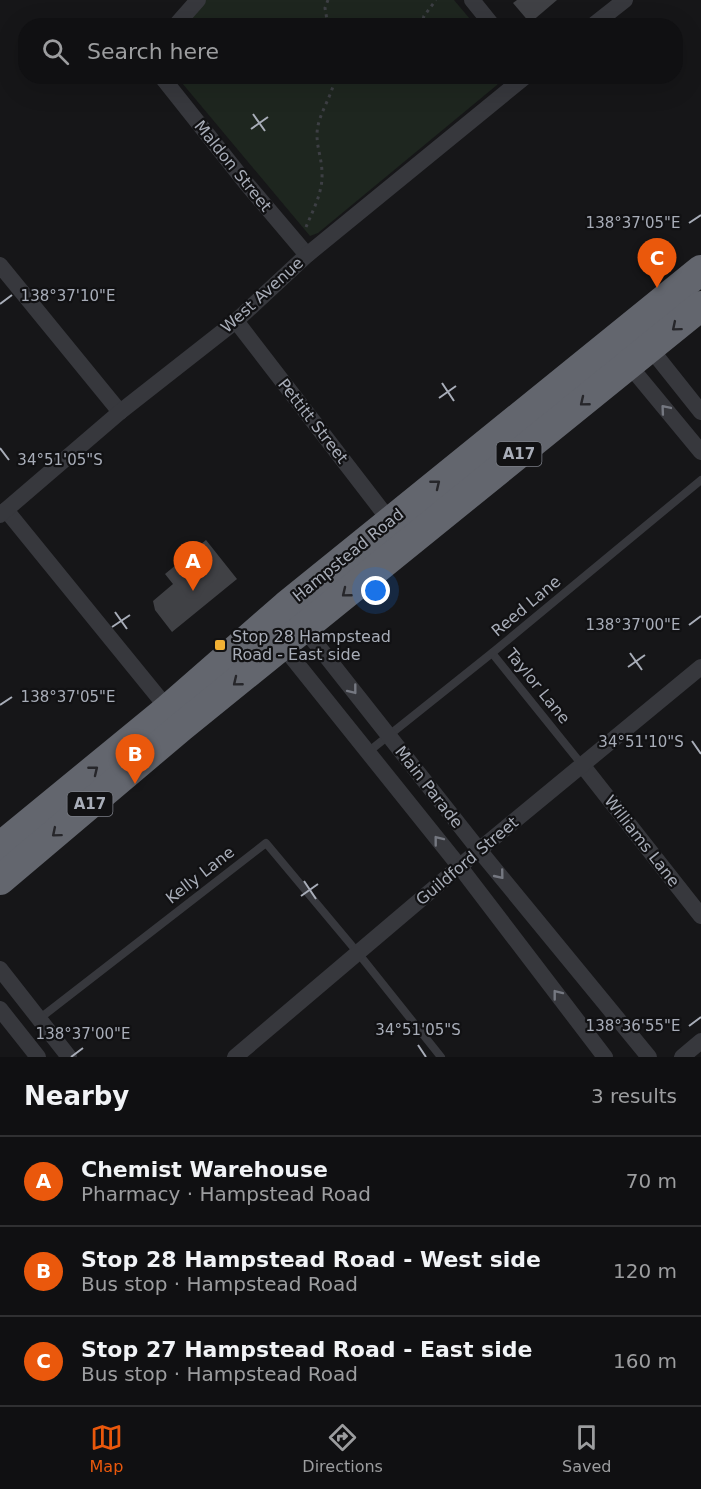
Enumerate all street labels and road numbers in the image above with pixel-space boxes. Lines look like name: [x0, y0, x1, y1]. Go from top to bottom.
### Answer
street label: Maldon Street: [190, 117, 276, 215]
street label: West Avenue: [217, 253, 307, 337]
street label: Pettitt Street: [274, 375, 352, 467]
road number: A17: [496, 442, 542, 466]
street label: Hampstead Road: [289, 504, 407, 606]
street label: Reed Lane: [488, 572, 564, 640]
street label: Taylor Lane: [501, 644, 574, 727]
street label: Main Parade: [391, 742, 467, 832]
road number: A17: [68, 792, 112, 816]
street label: Williams Lane: [600, 792, 684, 890]
street label: Guildford Street: [412, 813, 522, 909]
street label: Kelly Lane: [162, 842, 238, 908]

